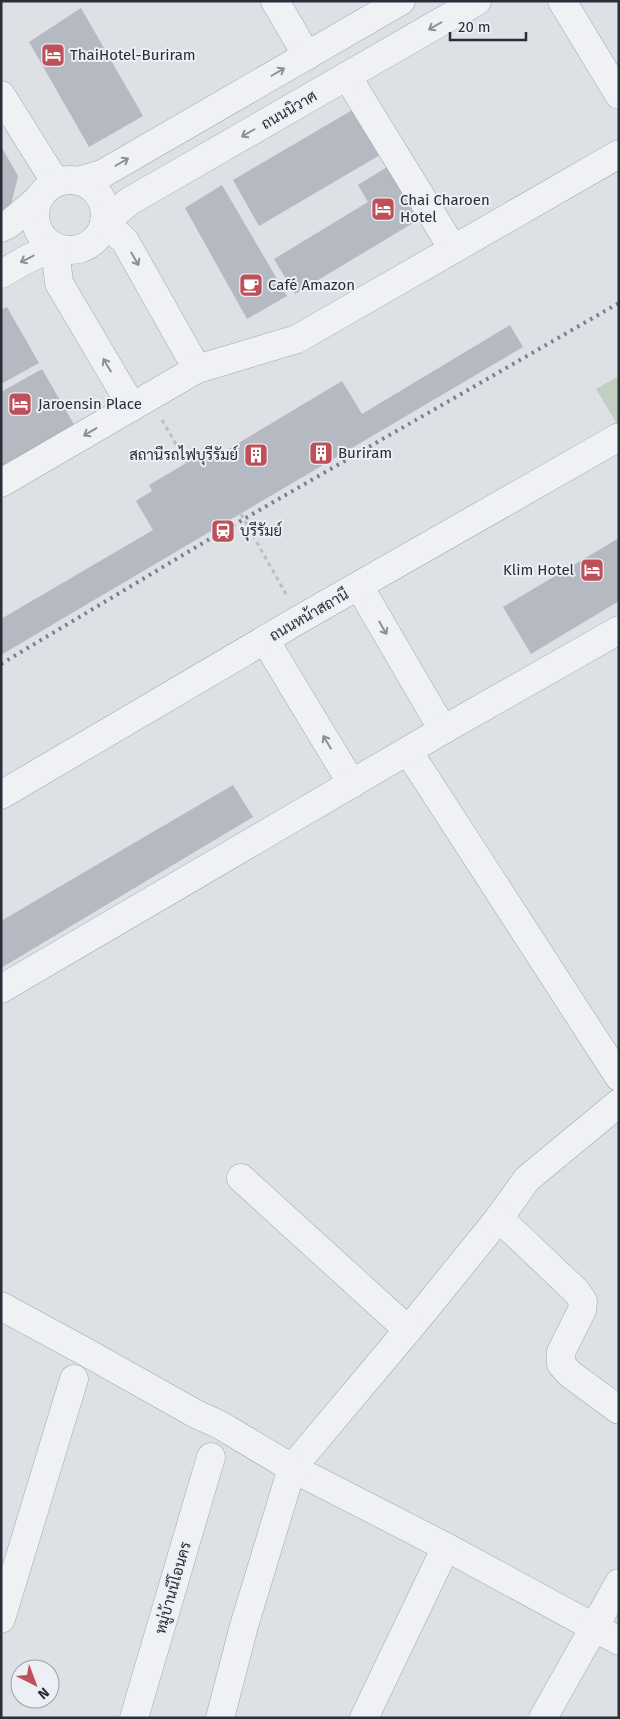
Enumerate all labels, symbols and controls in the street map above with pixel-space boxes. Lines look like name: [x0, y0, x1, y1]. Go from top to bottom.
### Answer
scale bar: [450, 10, 526, 42]
text: 20 m: [458, 18, 491, 36]
one-way arrow: [428, 21, 442, 31]
hotel icon: ThaiHotel-Buriram: [40, 42, 66, 68]
place label: ThaiHotel-Buriram: [70, 46, 196, 64]
one-way arrow: [271, 67, 286, 77]
street label: ถนนนิวาศ: [258, 87, 320, 133]
one-way arrow: [241, 128, 256, 138]
one-way arrow: [115, 157, 130, 167]
place label: Chai Charoen Hotel: [400, 191, 490, 226]
hotel icon: Chai Charoen Hotel: [370, 196, 396, 222]
one-way arrow: [130, 252, 140, 267]
one-way arrow: [20, 255, 35, 265]
cafe icon: Café Amazon: [238, 272, 264, 298]
place label: Café Amazon: [268, 276, 355, 294]
one-way arrow: [102, 358, 112, 372]
hotel icon: Jaroensin Place: [7, 391, 33, 417]
place label: Jaroensin Place: [38, 395, 142, 413]
one-way arrow: [84, 427, 98, 437]
building icon: Buriram: [308, 440, 334, 466]
building icon: สถานีรถไฟบุรีรัมย์: [243, 442, 269, 468]
place label: Buriram: [338, 444, 392, 462]
place label: สถานีรถไฟบุรีรัมย์: [129, 445, 238, 466]
station icon: บุรีรัมย์: [210, 518, 236, 544]
place label: บุรีรัมย์: [240, 521, 282, 542]
hotel icon: Klim Hotel: [579, 557, 605, 583]
place label: Klim Hotel: [503, 561, 575, 579]
street label: ถนนหน้าสถานี: [266, 584, 352, 645]
one-way arrow: [379, 620, 389, 634]
one-way arrow: [321, 736, 331, 750]
street label: หมู่บ้านนีโอนคร: [150, 1540, 196, 1636]
north arrow: [10, 1659, 60, 1709]
text: N: [34, 1684, 53, 1703]

